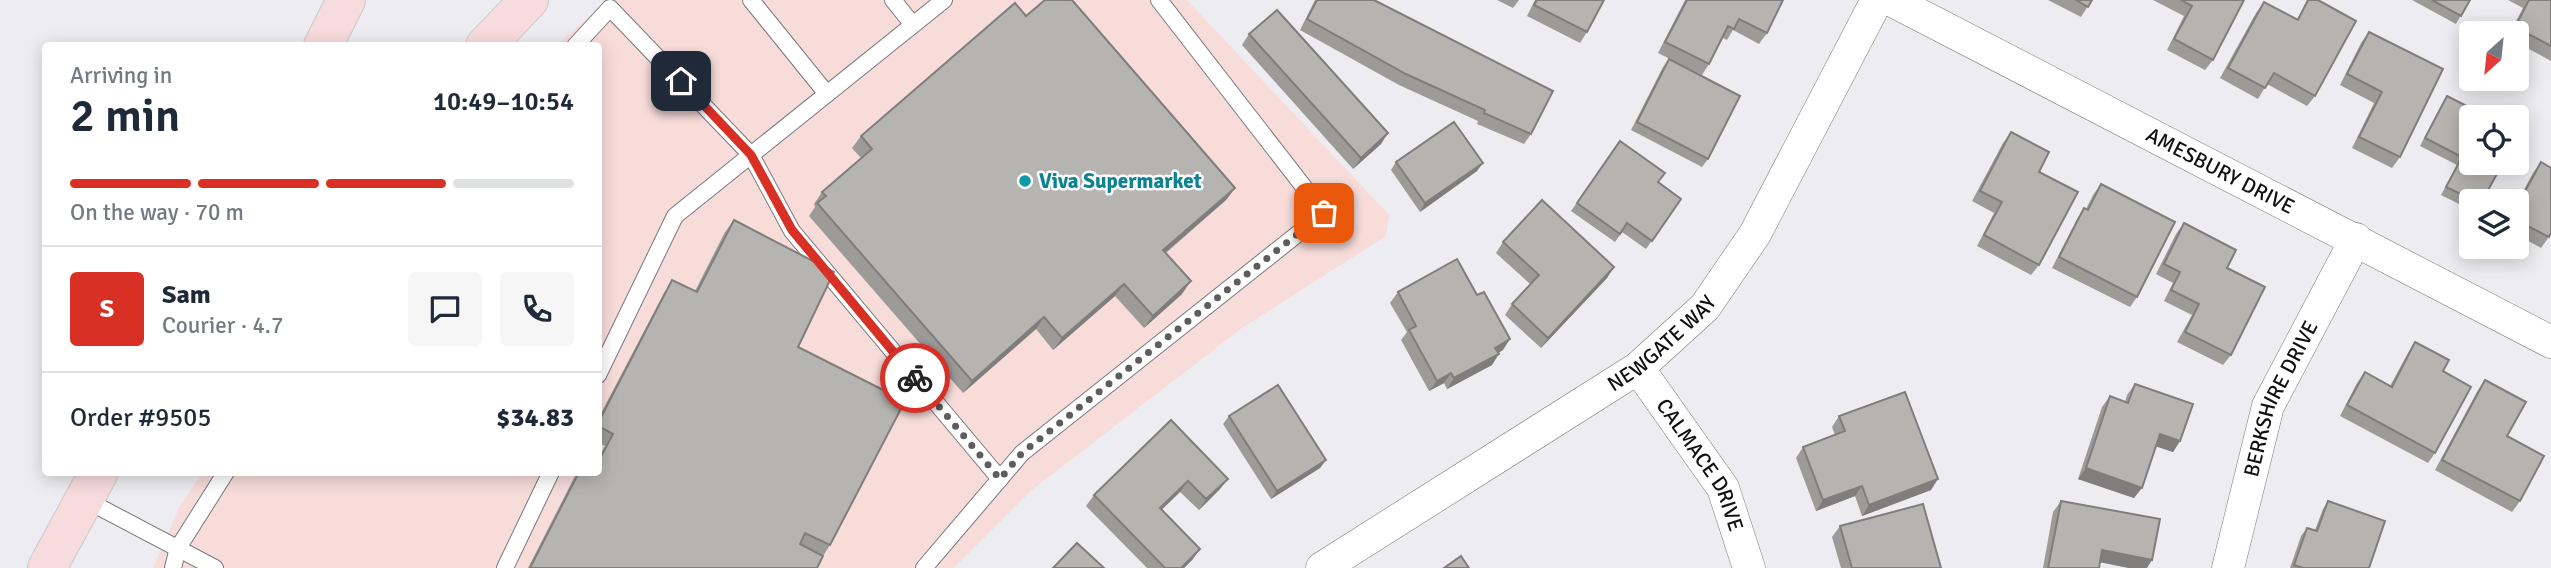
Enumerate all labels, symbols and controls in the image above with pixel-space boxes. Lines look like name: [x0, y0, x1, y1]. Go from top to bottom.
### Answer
north arrow: [2459, 21, 2529, 91]
map controls: [2459, 21, 2529, 259]
pin: [651, 51, 711, 111]
text: Arriving in: [70, 61, 172, 90]
icon: home: [662, 62, 700, 100]
text: 10:49–10:54: [433, 86, 574, 118]
text: 2 min: [70, 88, 180, 144]
button: locate: [2459, 105, 2529, 175]
street label: AMESBURY DRIVE: [2142, 121, 2299, 220]
place label: Viva Supermarket: [1039, 168, 1202, 194]
marker: Viva Supermarket: [1017, 173, 1033, 189]
pin: [1294, 183, 1354, 243]
button: layers: [2459, 189, 2529, 259]
icon: bag: [1305, 194, 1343, 232]
text: On the way · 70 m: [70, 198, 244, 227]
button: chat: [408, 272, 482, 346]
button: phone: [500, 272, 574, 346]
text: Sam: [162, 279, 211, 311]
street label: NEWGATE WAY: [1603, 290, 1722, 397]
text: S: [100, 293, 114, 325]
text: Courier · 4.7: [162, 311, 283, 340]
street label: BERKSHIRE DRIVE: [2238, 316, 2324, 480]
courier: [880, 343, 950, 413]
icon: bike: [896, 359, 934, 397]
street label: CALMACE DRIVE: [1651, 393, 1749, 534]
text: Order #9505: [70, 402, 211, 434]
text: $34.83: [496, 402, 574, 434]

